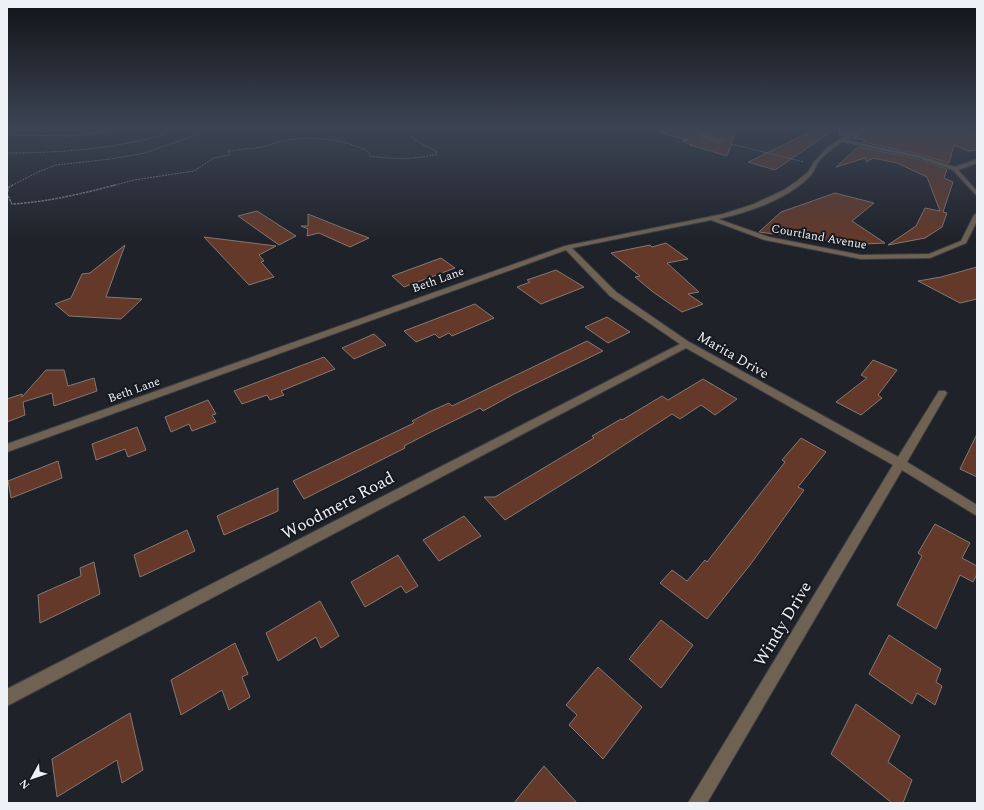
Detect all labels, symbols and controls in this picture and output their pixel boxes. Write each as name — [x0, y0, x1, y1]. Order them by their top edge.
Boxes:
street label: Courtland Avenue — [770, 219, 868, 255]
street label: Beth Lane — [409, 262, 467, 298]
street label: Marita Drive — [693, 326, 773, 384]
street label: Beth Lane — [105, 372, 163, 408]
street label: Woodmere Road — [277, 465, 399, 547]
street label: Windy Drive — [747, 576, 819, 672]
north arrow — [12, 758, 52, 798]
text: N — [15, 775, 34, 793]

